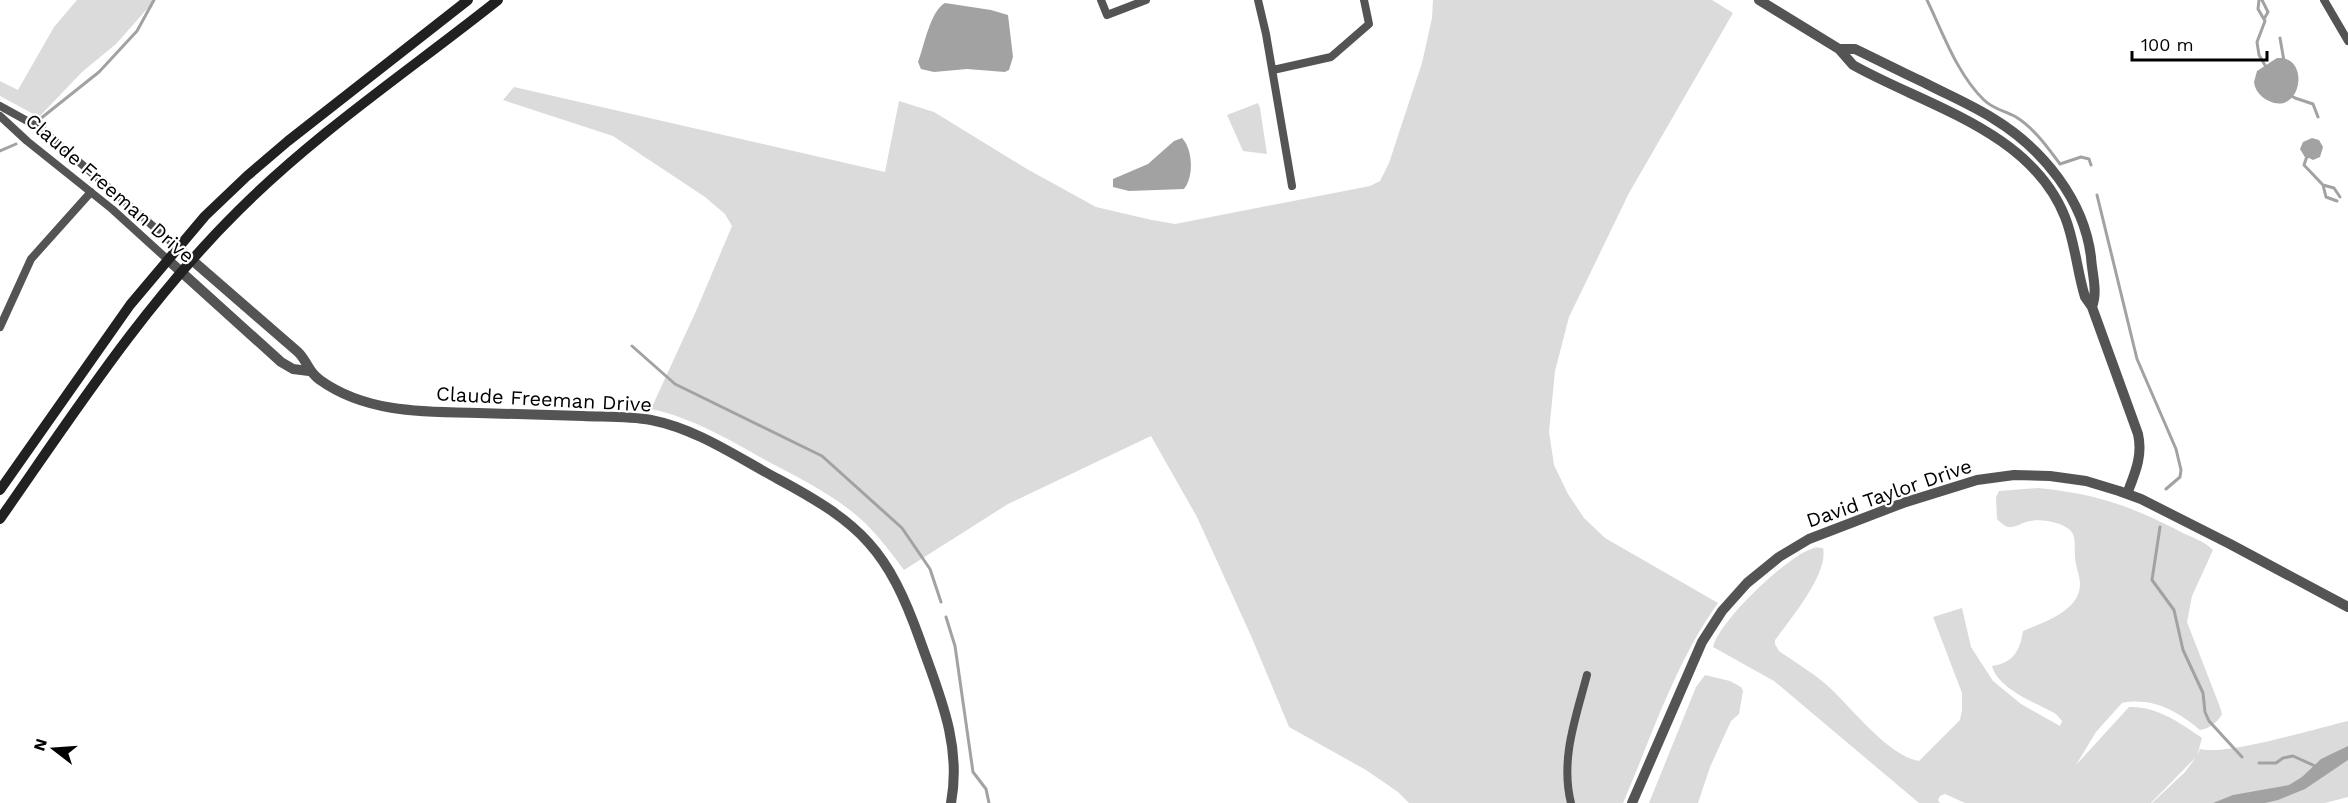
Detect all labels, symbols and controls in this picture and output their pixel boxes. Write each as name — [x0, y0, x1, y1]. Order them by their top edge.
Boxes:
scale bar — [2132, 24, 2267, 62]
text: 100 m — [2141, 34, 2194, 55]
street label: Claude Freeman Drive — [21, 108, 199, 268]
street label: Claude Freeman Drive — [436, 381, 652, 417]
street label: David Taylor Drive — [1803, 453, 1975, 533]
north arrow — [24, 719, 84, 779]
text: N — [29, 736, 51, 753]

